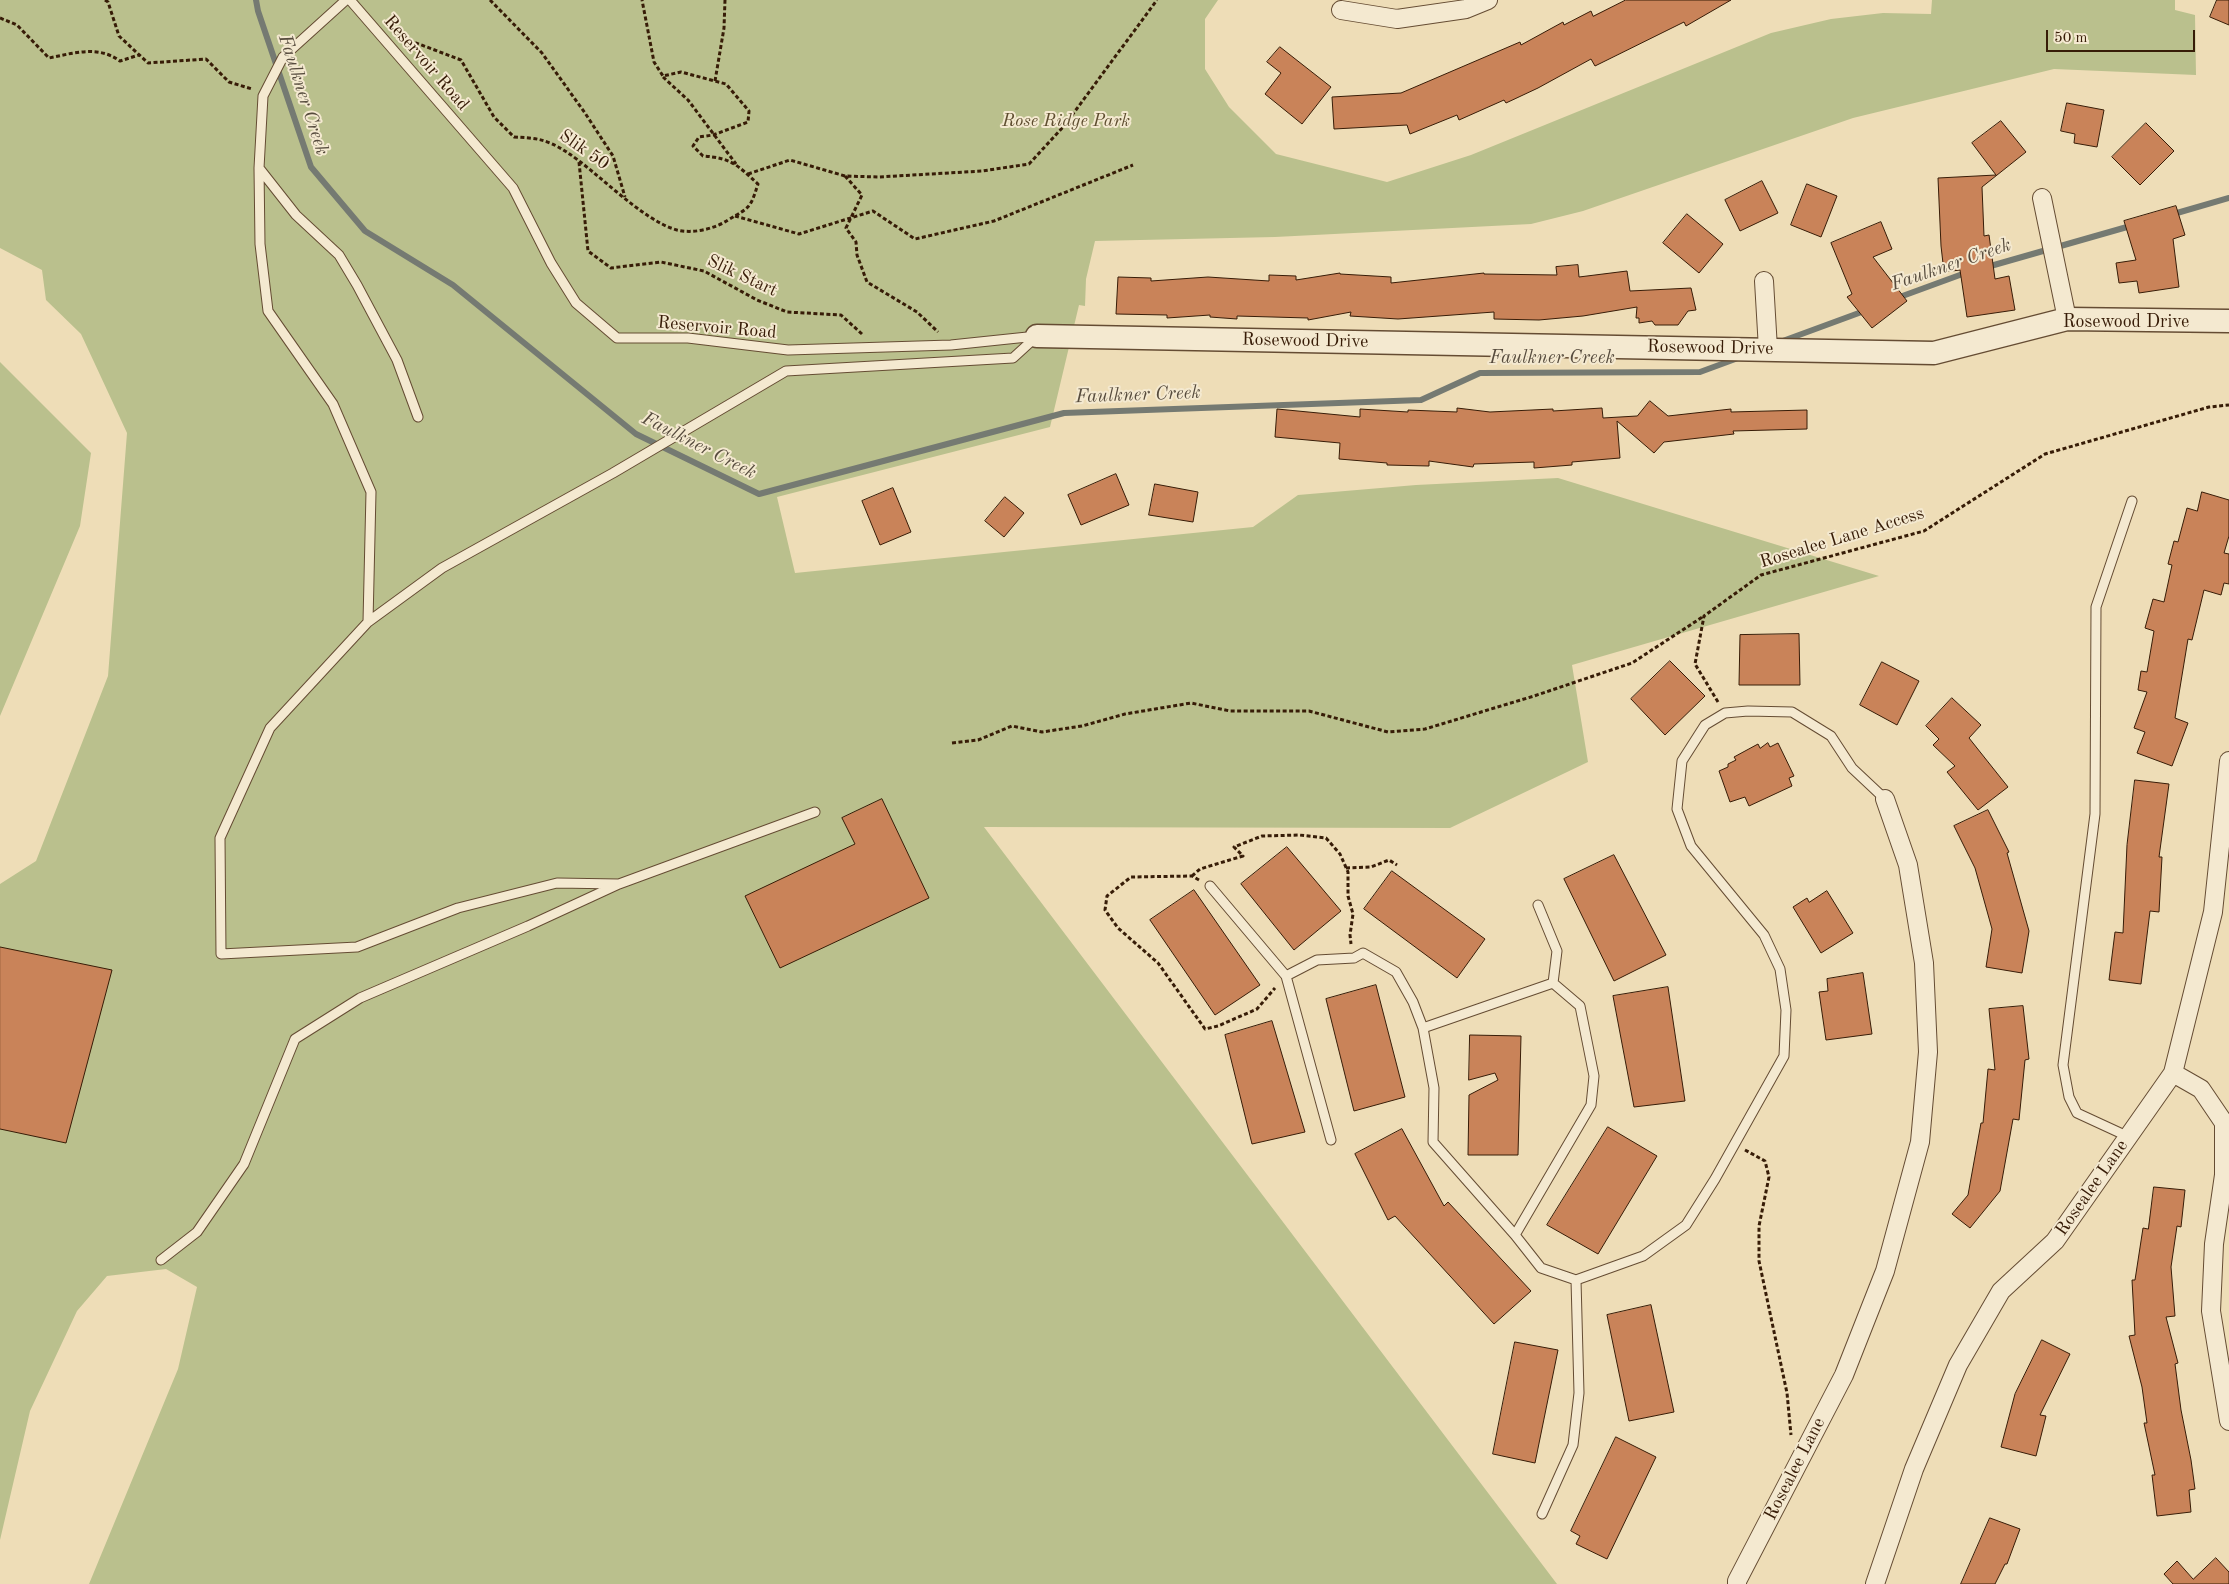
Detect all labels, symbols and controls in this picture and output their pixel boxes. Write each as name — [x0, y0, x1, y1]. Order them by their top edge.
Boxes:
street label: Reservoir Road — [379, 11, 473, 115]
scale bar — [2049, 20, 2198, 52]
text: 50 m — [2054, 31, 2088, 46]
water label: Faulkner Creek — [273, 32, 333, 158]
park label: Rose Ridge Park — [1002, 110, 1130, 132]
street label: Slik 50 — [555, 125, 613, 175]
water label: Faulkner Creek — [1888, 234, 2014, 296]
street label: Slik Start — [703, 250, 781, 302]
street label: Rosewood Drive — [2063, 311, 2189, 333]
street label: Reservoir Road — [656, 312, 778, 344]
street label: Rosewood Drive — [1242, 329, 1368, 353]
street label: Rosewood Drive — [1647, 336, 1773, 360]
water label: Faulkner Creek — [1489, 347, 1615, 369]
water label: Faulkner Creek — [1075, 381, 1201, 409]
water label: Faulkner Creek — [638, 407, 760, 485]
street label: Rosealee Lane Access — [1757, 503, 1927, 573]
street label: Rosealee Lane — [2051, 1136, 2133, 1240]
street label: Rosealee Lane — [1760, 1414, 1830, 1524]

